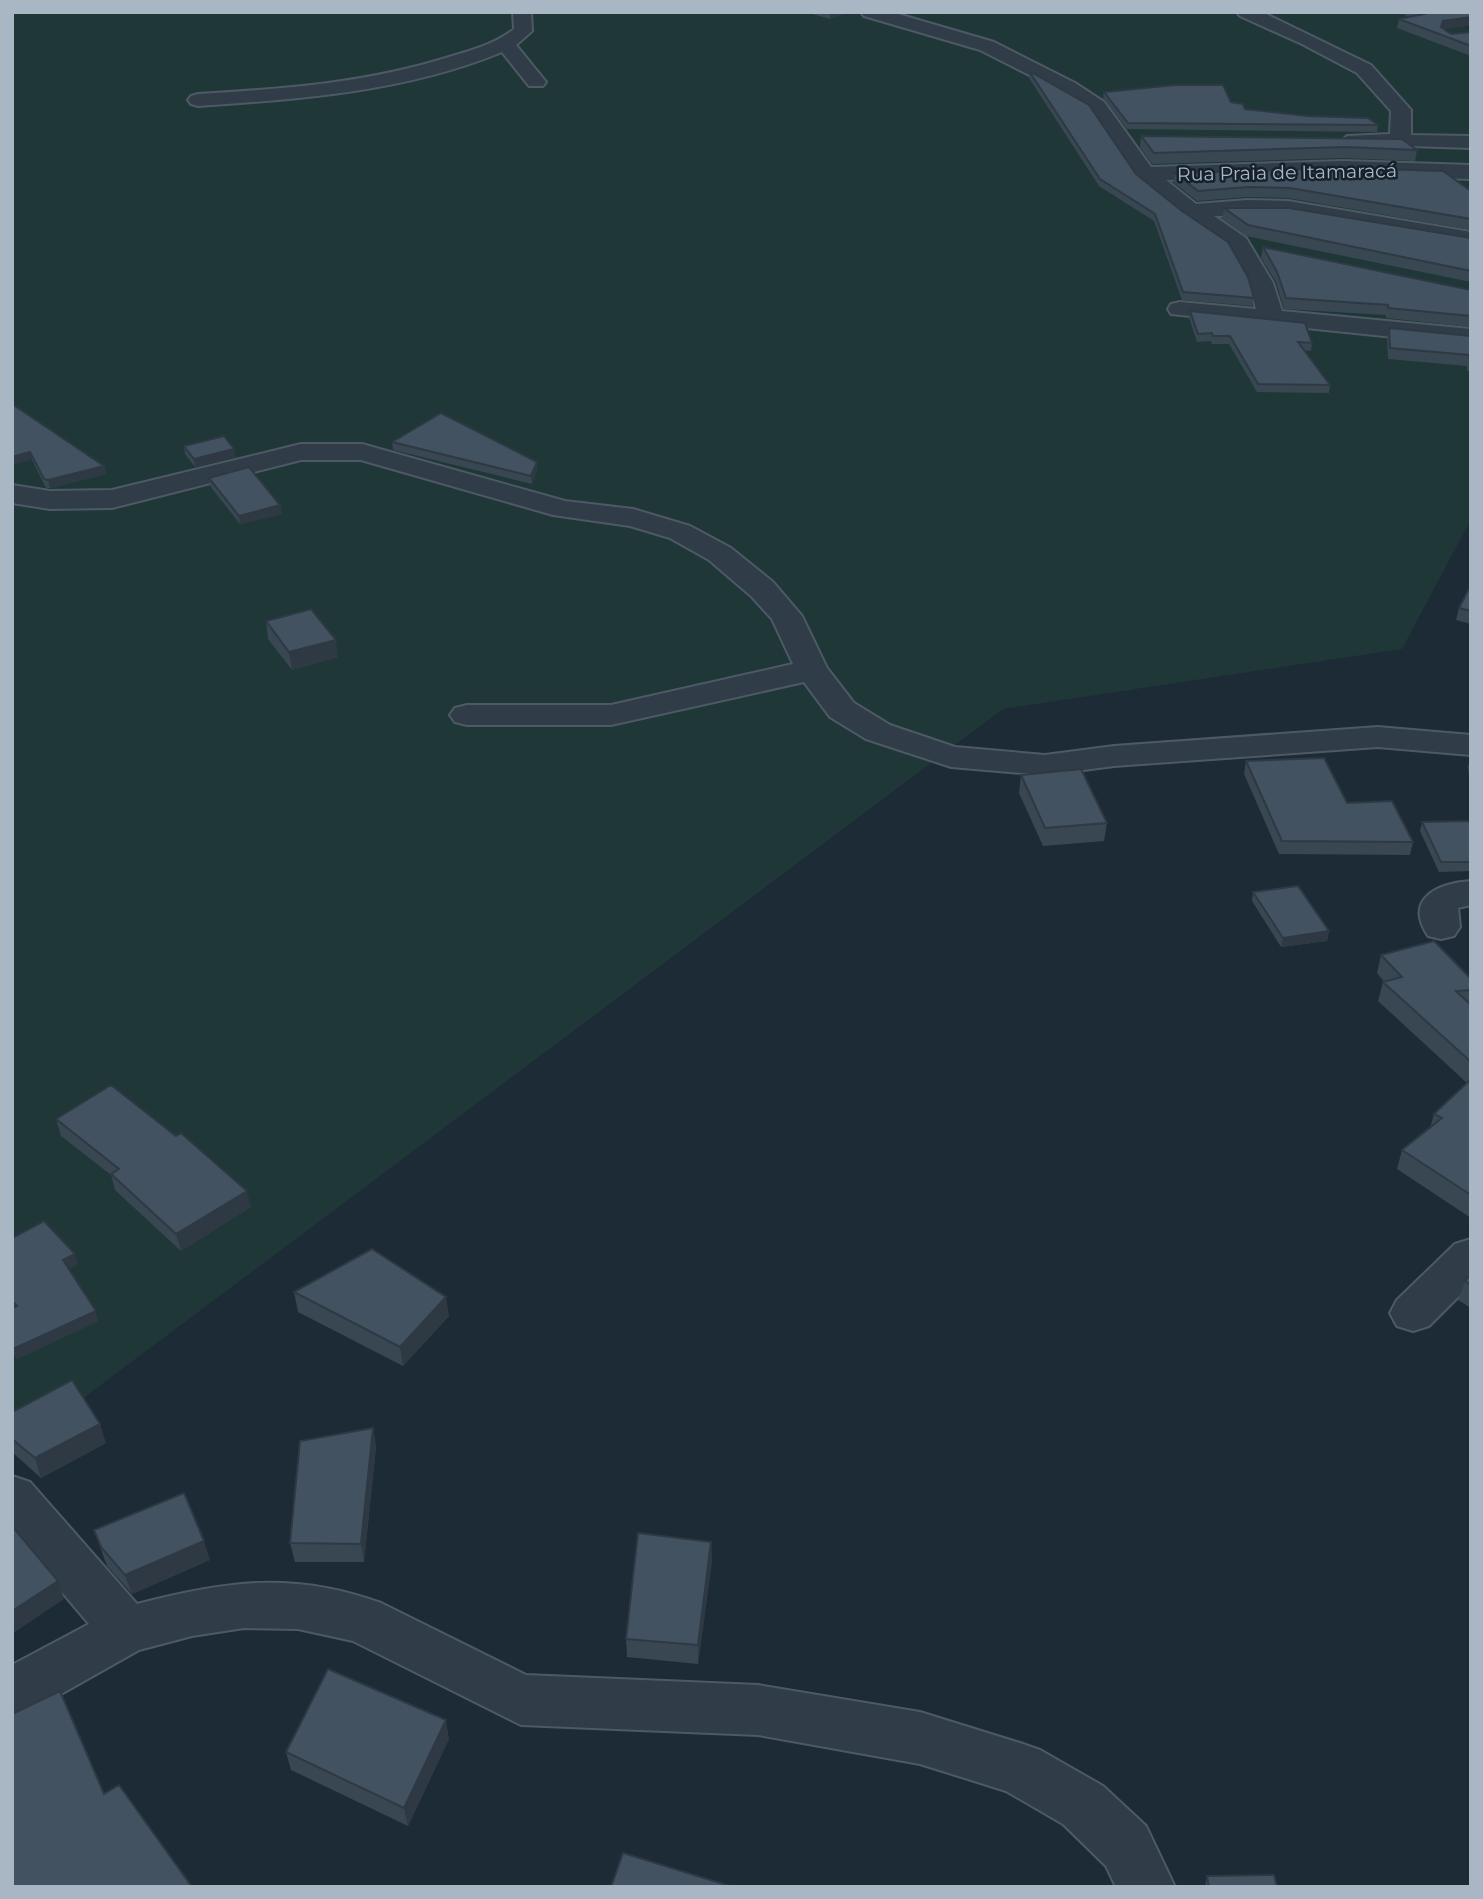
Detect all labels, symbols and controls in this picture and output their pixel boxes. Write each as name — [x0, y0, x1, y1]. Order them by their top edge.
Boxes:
street label: Rua Praia de Itamaracá — [1177, 159, 1397, 186]

